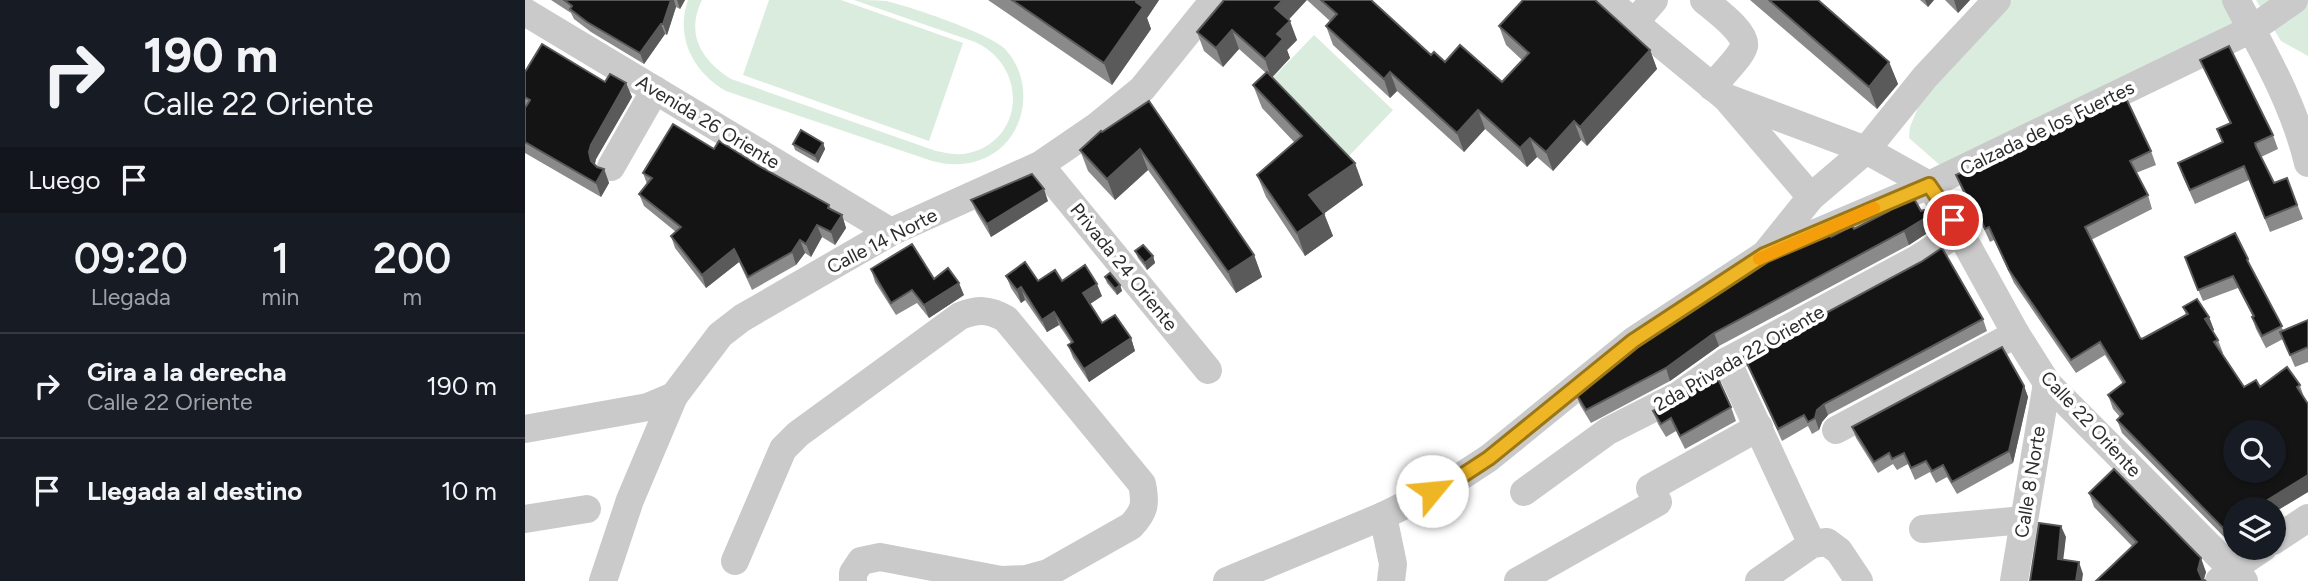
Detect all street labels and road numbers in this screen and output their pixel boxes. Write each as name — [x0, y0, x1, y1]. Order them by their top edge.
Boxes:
street label: Avenida 26 Oriente — [632, 70, 784, 174]
street label: Calzada de los Fuertes — [1956, 76, 2138, 180]
street label: Privada 24 Oriente — [1065, 198, 1183, 336]
street label: Calle 14 Norte — [823, 203, 941, 279]
street label: 2da Privada 22 Oriente — [1650, 300, 1828, 416]
street label: Calle 22 Oriente — [2036, 366, 2146, 482]
street label: Calle 8 Norte — [2010, 424, 2050, 540]

